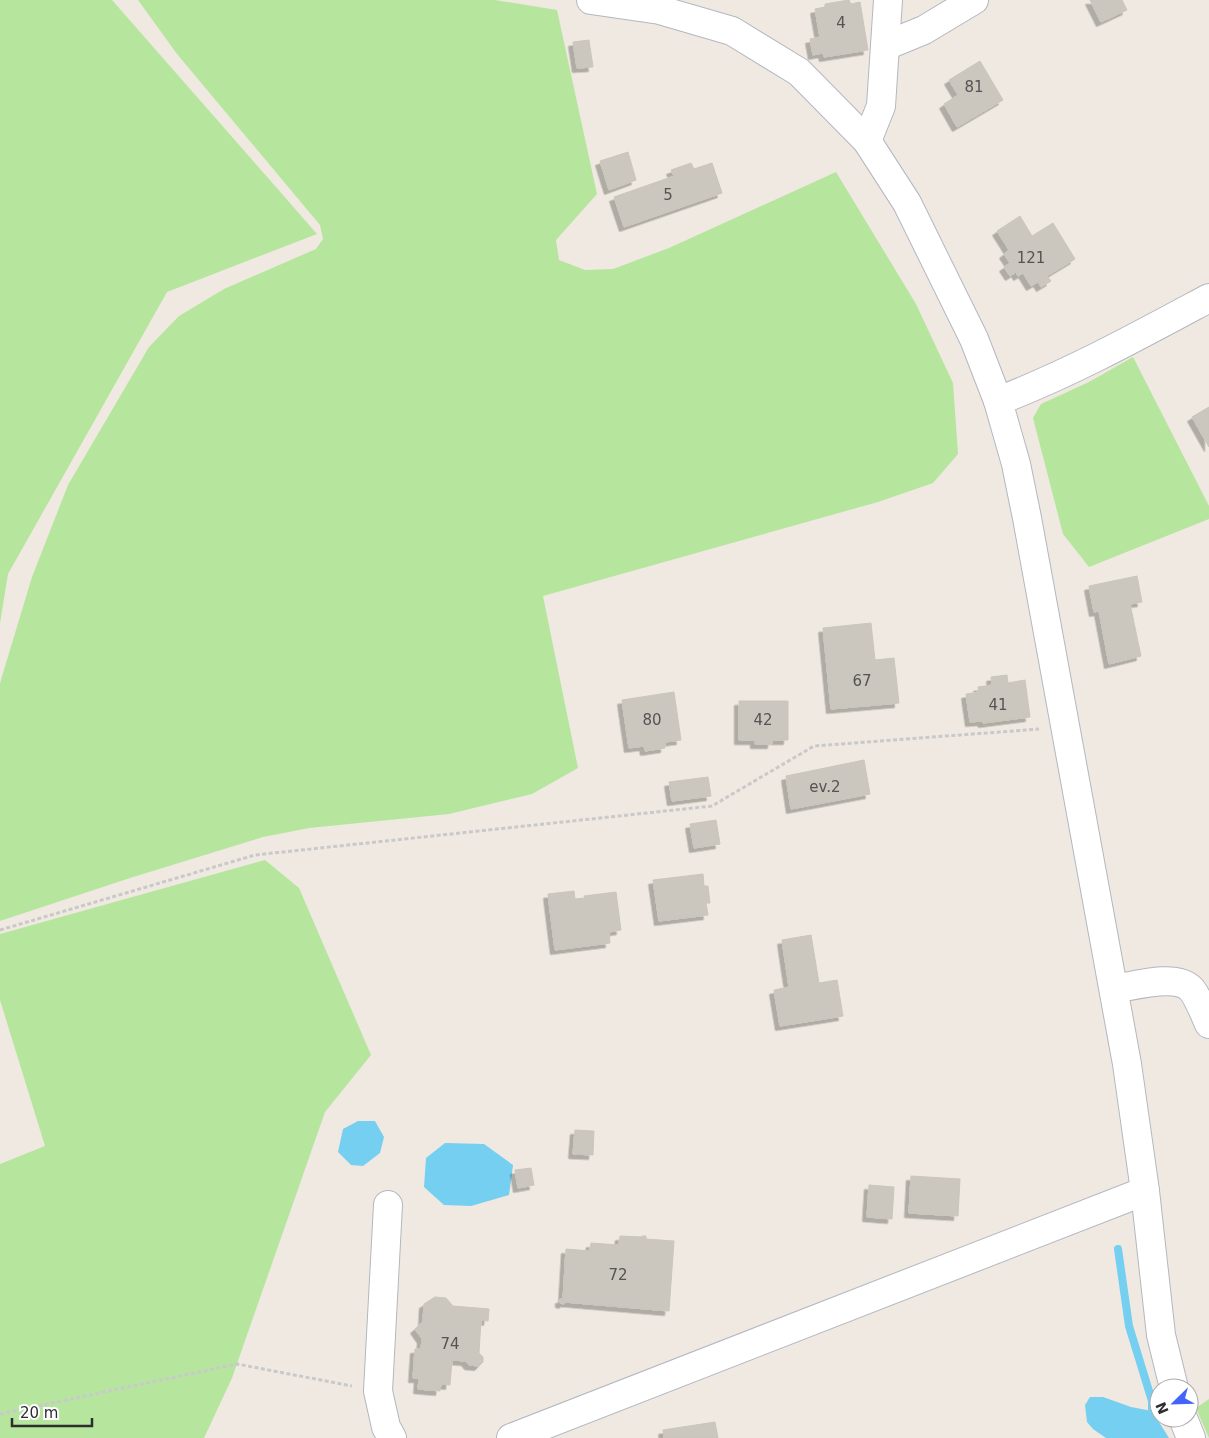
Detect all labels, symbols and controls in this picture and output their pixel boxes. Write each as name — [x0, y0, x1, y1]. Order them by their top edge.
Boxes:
house number: 4 — [836, 14, 846, 32]
house number: 81 — [964, 78, 984, 96]
house number: 5 — [663, 186, 673, 204]
house number: 121 — [1017, 249, 1045, 267]
house number: 67 — [852, 672, 872, 690]
house number: 41 — [988, 696, 1008, 714]
house number: 80 — [642, 711, 662, 729]
house number: 42 — [753, 711, 773, 729]
house number: ev.2 — [809, 778, 841, 796]
house number: 72 — [608, 1266, 628, 1284]
house number: 74 — [440, 1335, 460, 1353]
north arrow — [1149, 1378, 1199, 1428]
scale bar — [12, 1396, 92, 1428]
text: N — [1152, 1400, 1172, 1417]
text: 20 m — [20, 1404, 58, 1422]

